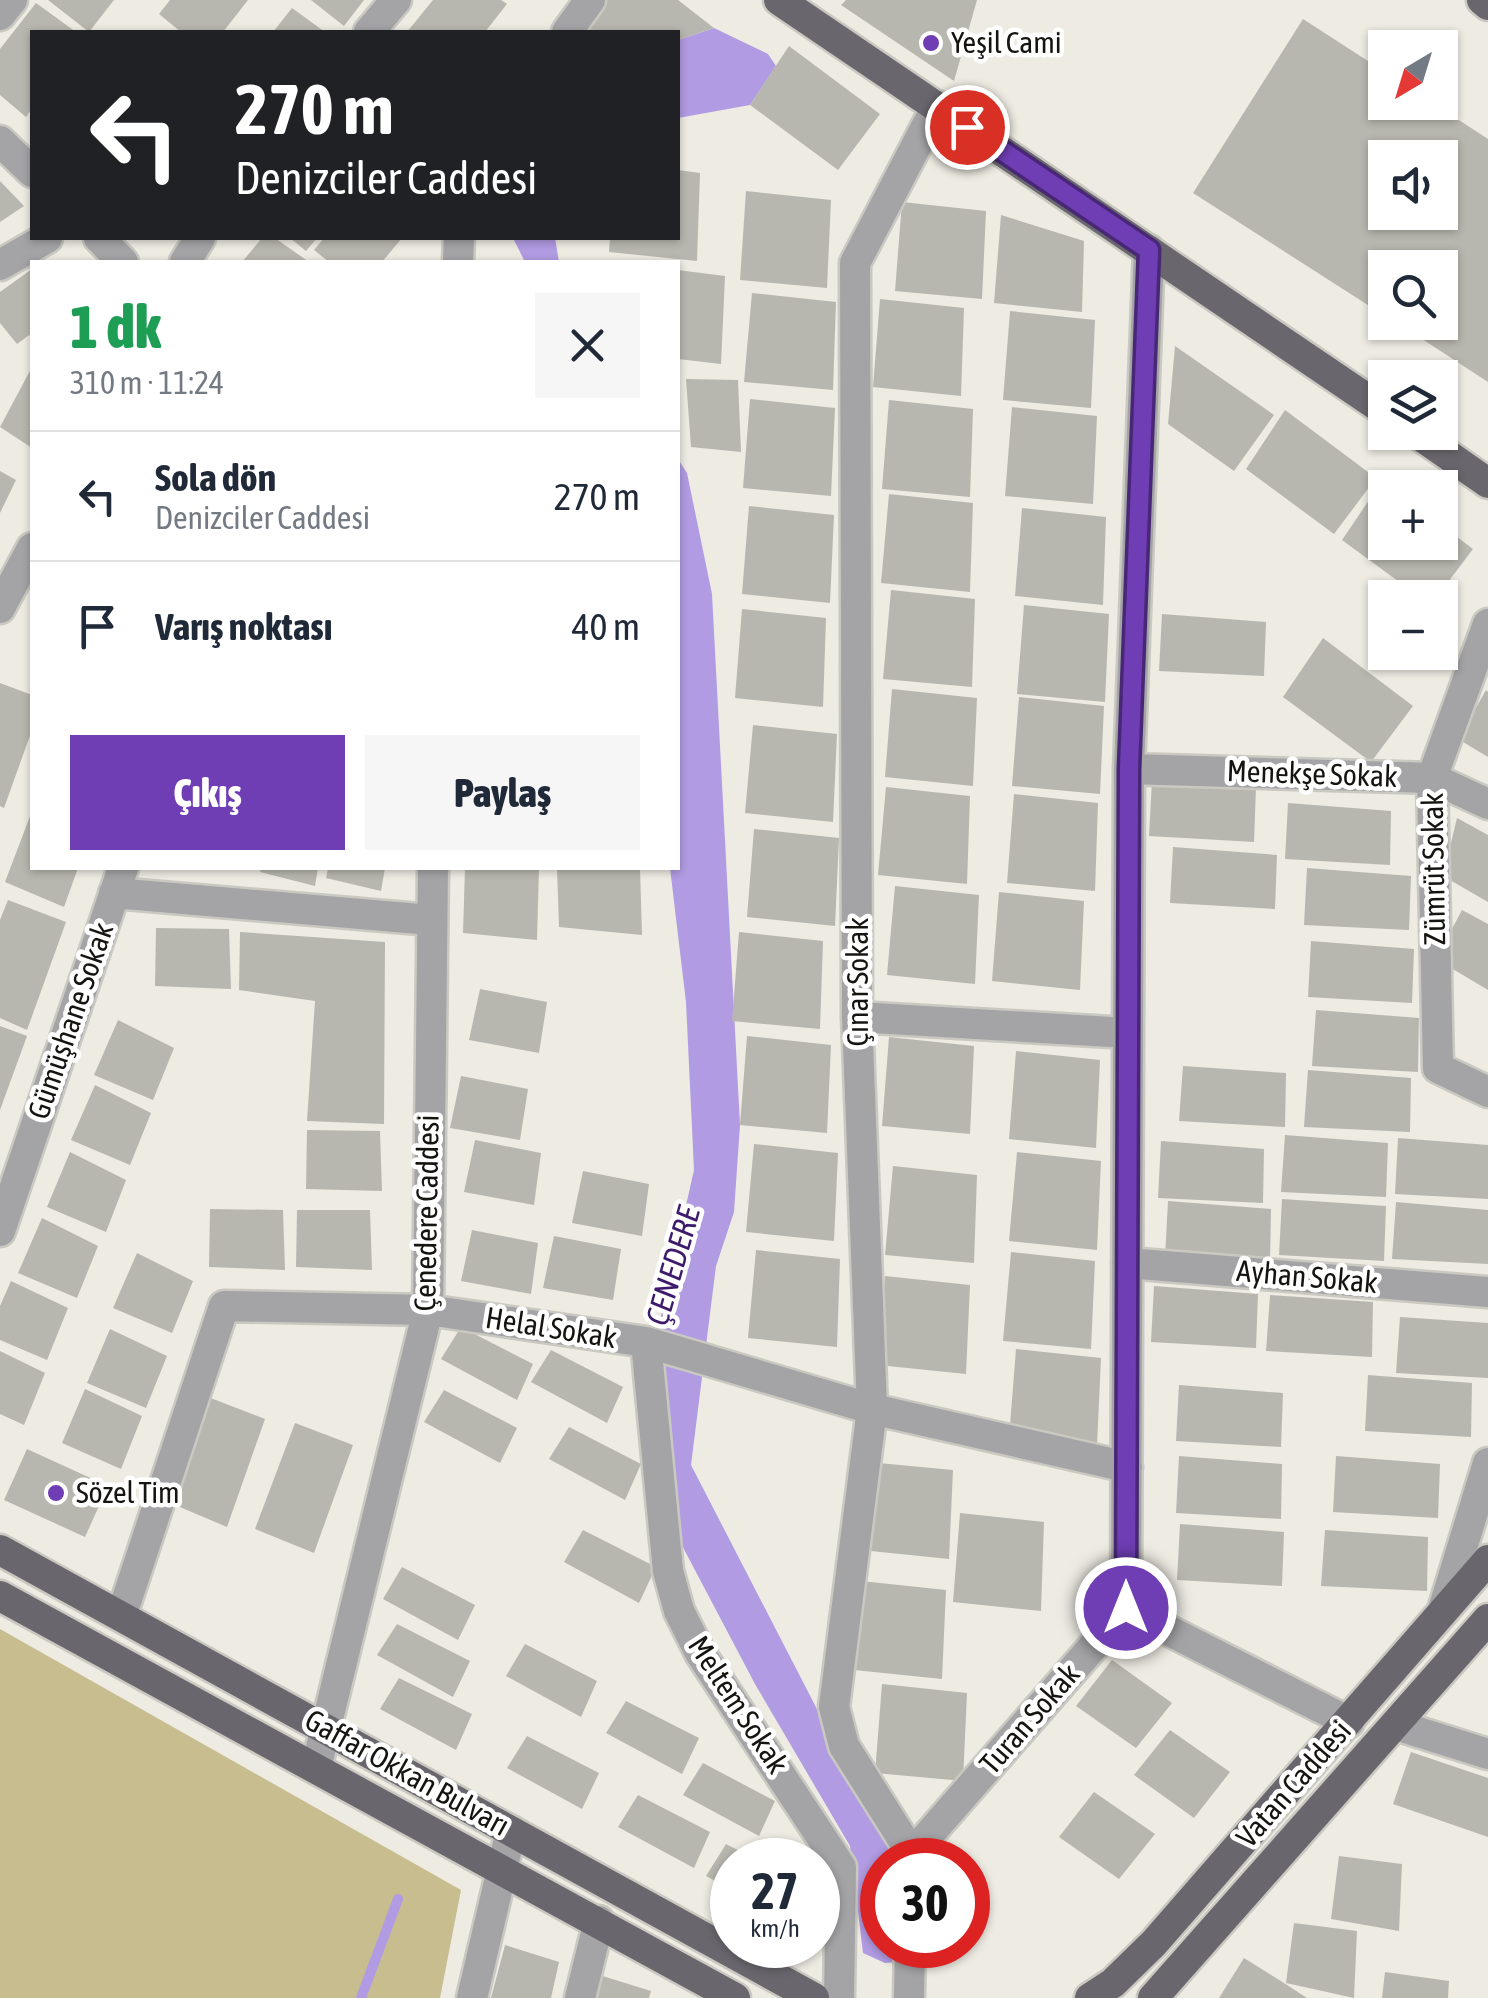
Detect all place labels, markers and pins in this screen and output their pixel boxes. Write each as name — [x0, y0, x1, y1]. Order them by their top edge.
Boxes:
place label: Yeşil Cami — [951, 25, 1062, 59]
marker: Yeşil Cami — [920, 32, 942, 54]
pin — [925, 85, 1010, 170]
place label: Sözel Tim — [76, 1475, 180, 1509]
marker: Sözel Tim — [45, 1482, 67, 1504]

